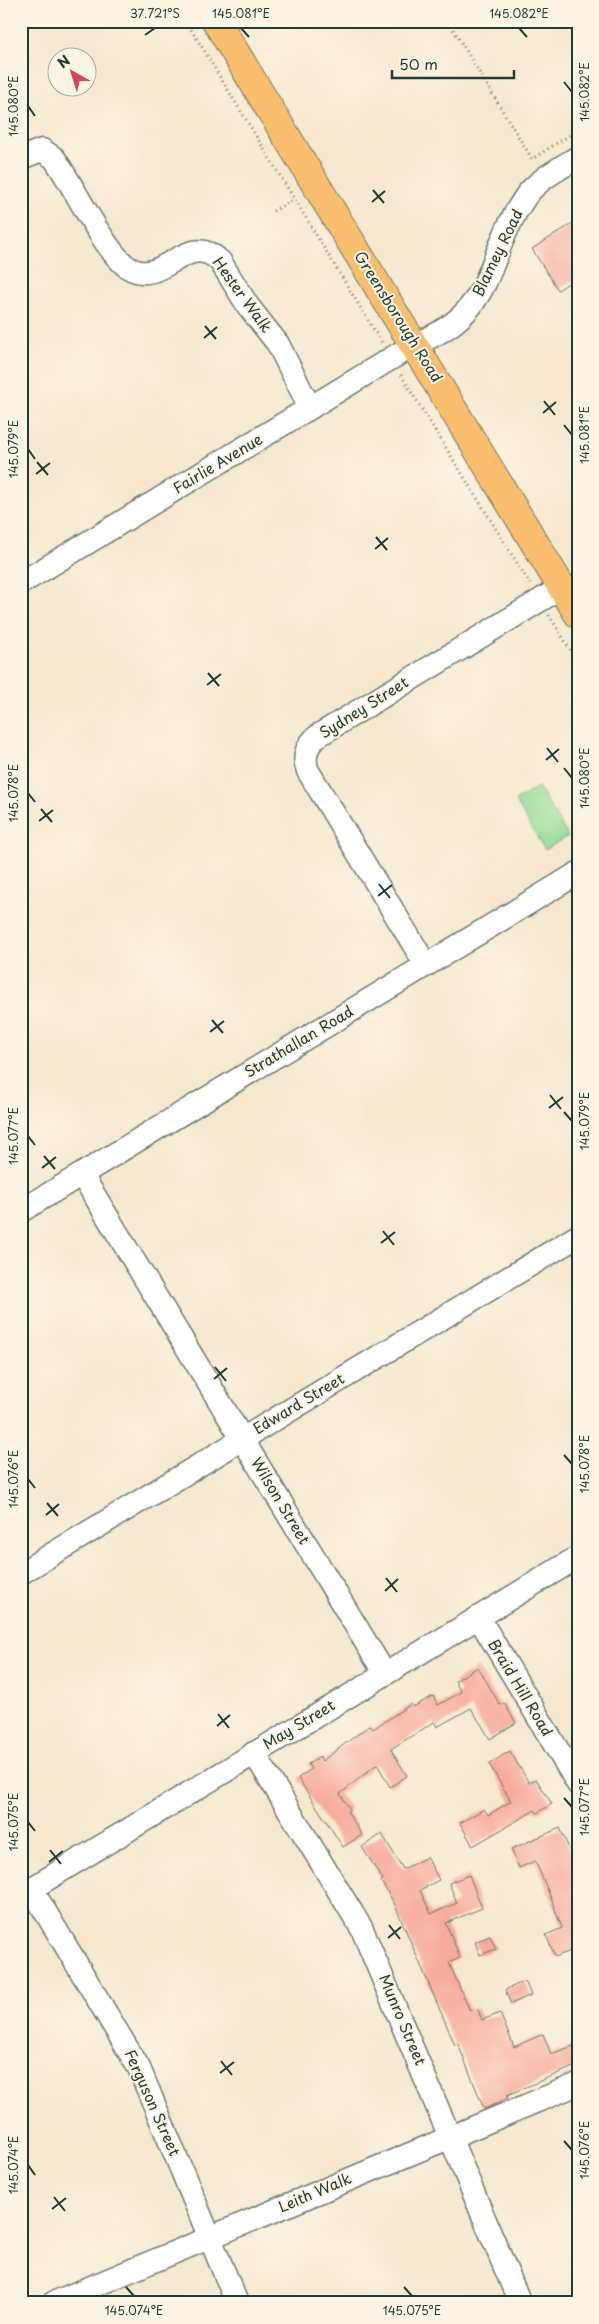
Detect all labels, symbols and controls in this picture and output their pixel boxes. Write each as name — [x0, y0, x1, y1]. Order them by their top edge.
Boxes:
text: 37.721°S — [130, 4, 180, 22]
text: 145.081°E — [212, 4, 270, 22]
text: 145.082°E — [489, 4, 549, 22]
north arrow — [48, 48, 98, 98]
scale bar — [392, 48, 514, 80]
text: N — [53, 50, 74, 73]
text: 50 m — [399, 52, 438, 75]
text: 145.082°E — [575, 62, 593, 122]
text: 145.080°E — [4, 75, 22, 137]
street label: Blamey Road — [466, 205, 528, 300]
street label: Greensborough Road — [349, 246, 449, 386]
street label: Hester Walk — [208, 251, 279, 337]
text: 145.081°E — [575, 406, 593, 464]
text: 145.079°E — [4, 420, 22, 478]
street label: Fairlie Avenue — [168, 427, 266, 499]
street label: Sydney Street — [314, 670, 412, 743]
text: 145.080°E — [575, 747, 593, 809]
text: 145.078°E — [4, 764, 22, 822]
street label: Strathallan Road — [239, 999, 357, 1082]
text: 145.079°E — [575, 1092, 593, 1150]
text: 145.077°E — [4, 1107, 22, 1165]
street label: Edward Street — [248, 1366, 348, 1439]
text: 145.078°E — [575, 1435, 593, 1493]
text: 145.076°E — [4, 1450, 22, 1508]
street label: Wilson Street — [246, 1452, 316, 1548]
street label: Braid Hill Road — [483, 1634, 559, 1740]
street label: May Street — [258, 1693, 339, 1754]
text: 145.077°E — [575, 1778, 593, 1836]
text: 145.075°E — [4, 1793, 22, 1851]
street label: Munro Street — [374, 1970, 433, 2069]
street label: Ferguson Street — [120, 2045, 187, 2159]
text: 145.076°E — [575, 2121, 593, 2179]
text: 145.074°E — [4, 2136, 22, 2194]
street label: Leith Walk — [274, 2166, 355, 2217]
text: 145.074°E — [105, 2301, 163, 2319]
text: 145.075°E — [383, 2301, 441, 2319]

